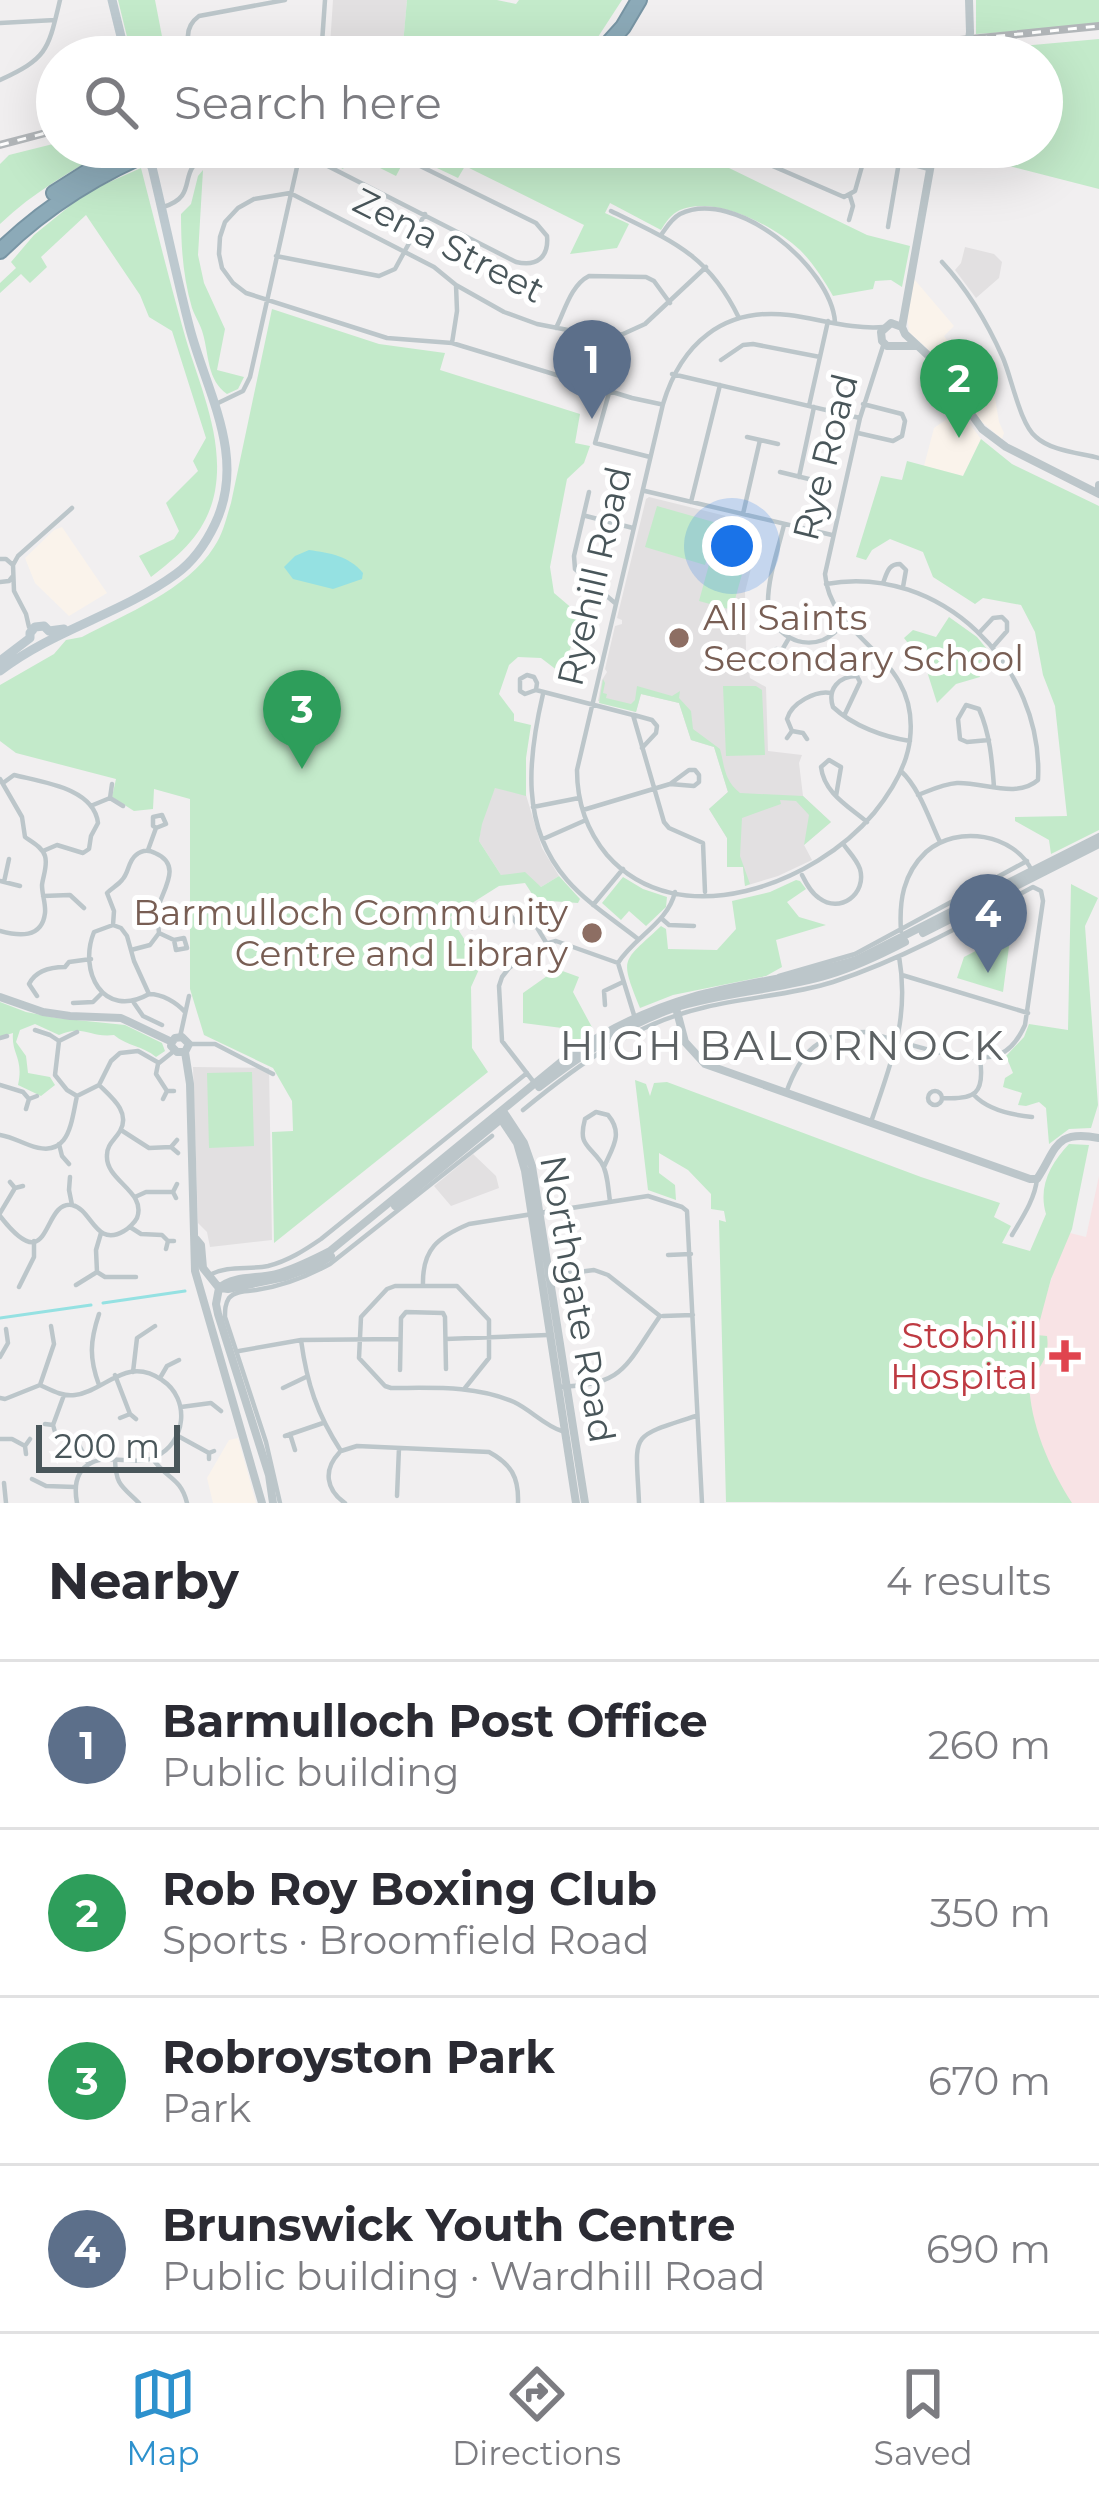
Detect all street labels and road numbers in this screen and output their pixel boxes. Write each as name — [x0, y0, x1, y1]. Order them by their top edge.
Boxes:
street label: Zena Street — [346, 178, 552, 312]
street label: Rye Road — [783, 369, 867, 545]
street label: Ryehill Road — [547, 462, 641, 690]
street label: Northgate Road — [531, 1152, 625, 1446]

